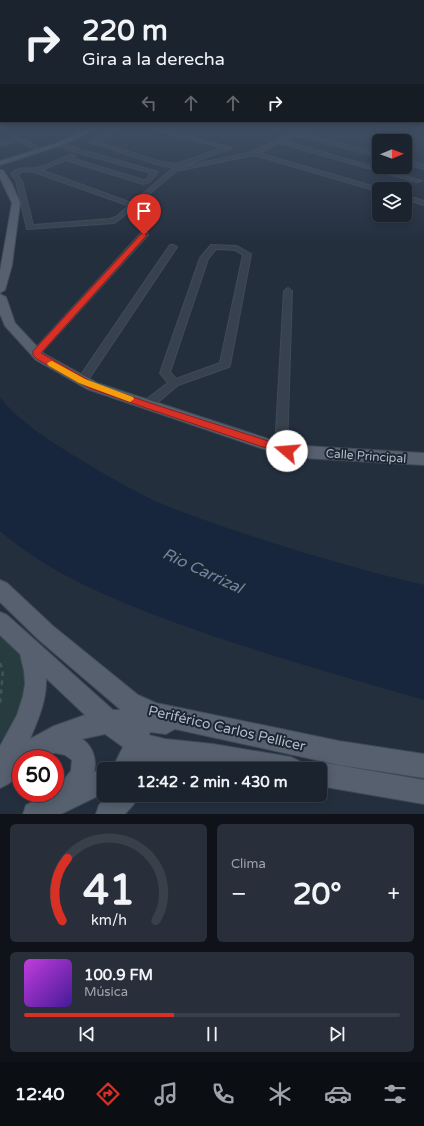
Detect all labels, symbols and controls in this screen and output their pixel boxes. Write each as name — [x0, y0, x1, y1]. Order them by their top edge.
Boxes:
text: 220 m — [82, 14, 168, 48]
icon: right — [16, 16, 68, 68]
text: Gira a la derecha — [82, 48, 225, 70]
icon: left — [138, 92, 160, 114]
icon: ahead — [180, 92, 202, 114]
icon: ahead — [222, 92, 244, 114]
icon: right — [264, 92, 286, 114]
north arrow — [372, 134, 412, 174]
map controls — [372, 134, 412, 222]
button: layers — [372, 182, 412, 222]
pin — [127, 194, 161, 235]
icon: arrive — [133, 200, 155, 222]
position arrow — [266, 430, 308, 472]
street label: Calle Principal — [325, 446, 407, 466]
water label: Rio Carrizal — [159, 544, 248, 599]
street label: Periférico Carlos Pellicer — [147, 702, 308, 755]
speed limit sign: 50 — [12, 750, 64, 802]
text: 12:42 · 2 min · 430 m — [137, 773, 287, 791]
text: Clima — [231, 856, 266, 872]
text: 41 — [82, 866, 135, 916]
text: 20° — [293, 876, 342, 913]
text: − — [231, 881, 247, 907]
text: + — [388, 881, 400, 907]
text: km/h — [91, 912, 126, 929]
text: 100.9 FM — [84, 966, 153, 984]
text: Música — [84, 984, 128, 1000]
icon: previous — [76, 1023, 98, 1045]
icon: pause — [201, 1023, 223, 1045]
icon: next — [326, 1023, 348, 1045]
icon: directions — [94, 1080, 122, 1108]
icon: music — [152, 1080, 180, 1108]
icon: phone — [209, 1080, 237, 1108]
icon: climate — [266, 1080, 294, 1108]
icon: car — [324, 1080, 352, 1108]
icon: filters — [381, 1080, 409, 1108]
text: 12:40 — [15, 1083, 65, 1105]

